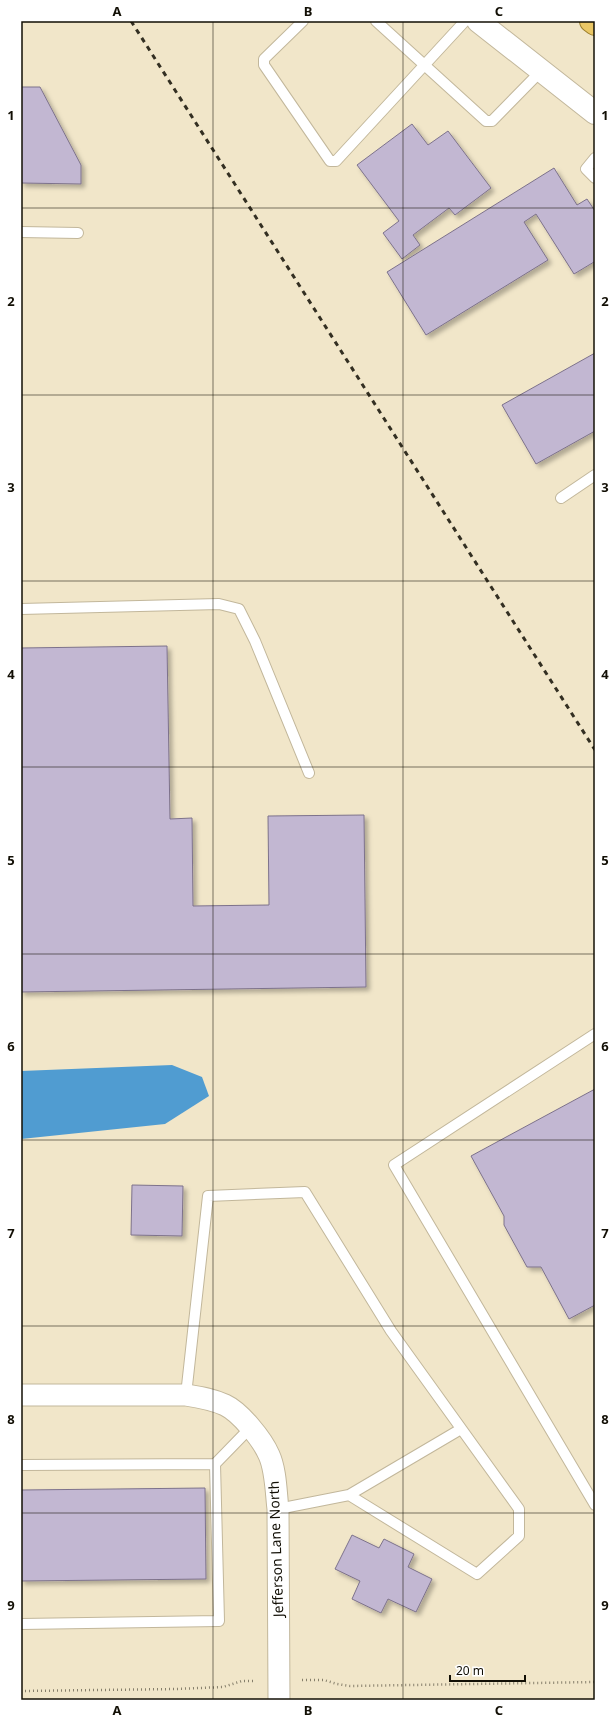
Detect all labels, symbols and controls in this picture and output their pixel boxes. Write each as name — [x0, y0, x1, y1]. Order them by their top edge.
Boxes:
text: A — [113, 2, 122, 20]
text: B — [304, 2, 312, 20]
text: C — [495, 2, 503, 20]
text: 1 — [7, 106, 15, 124]
text: 1 — [601, 106, 609, 124]
text: 2 — [7, 292, 15, 310]
text: 2 — [601, 292, 609, 310]
text: 3 — [7, 478, 15, 496]
text: 3 — [601, 478, 609, 496]
text: 4 — [7, 665, 15, 683]
text: 4 — [601, 665, 609, 683]
text: 5 — [7, 851, 15, 869]
text: 5 — [601, 851, 609, 869]
text: 6 — [7, 1037, 15, 1055]
text: 6 — [601, 1037, 609, 1055]
text: 7 — [7, 1224, 15, 1242]
text: 7 — [601, 1224, 609, 1242]
text: 8 — [7, 1410, 15, 1428]
text: 8 — [601, 1410, 609, 1428]
street label: Jefferson Lane North — [264, 1480, 287, 1620]
text: 9 — [7, 1596, 15, 1614]
text: 9 — [601, 1596, 609, 1614]
scale bar — [450, 1657, 525, 1683]
text: 20 m — [456, 1662, 484, 1679]
text: A — [113, 1701, 122, 1719]
text: B — [304, 1701, 312, 1719]
text: C — [495, 1701, 503, 1719]

